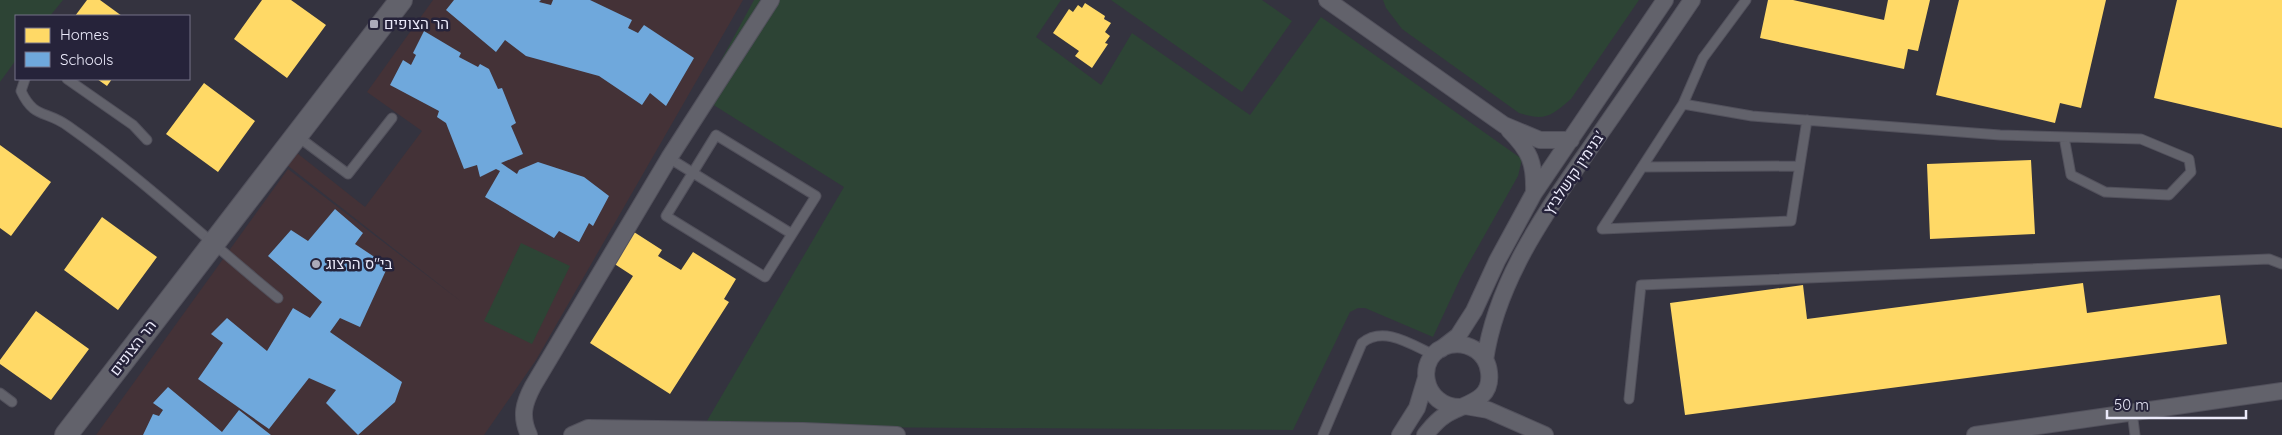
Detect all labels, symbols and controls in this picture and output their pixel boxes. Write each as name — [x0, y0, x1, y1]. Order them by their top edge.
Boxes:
place label: הר הצופים — [384, 14, 449, 33]
legend — [15, 15, 190, 80]
marker: הר הצופים — [368, 18, 380, 30]
text: Homes — [60, 25, 109, 44]
text: Schools — [60, 50, 113, 69]
street label: בנימין קושלביץ' — [1539, 127, 1609, 218]
place label: בי"ס הרצוג — [326, 254, 393, 273]
marker: בי"ס הרצוג — [310, 258, 322, 270]
street label: הר הצופים — [105, 316, 160, 379]
scale bar — [2107, 388, 2246, 420]
text: 50 m — [2114, 395, 2149, 414]

